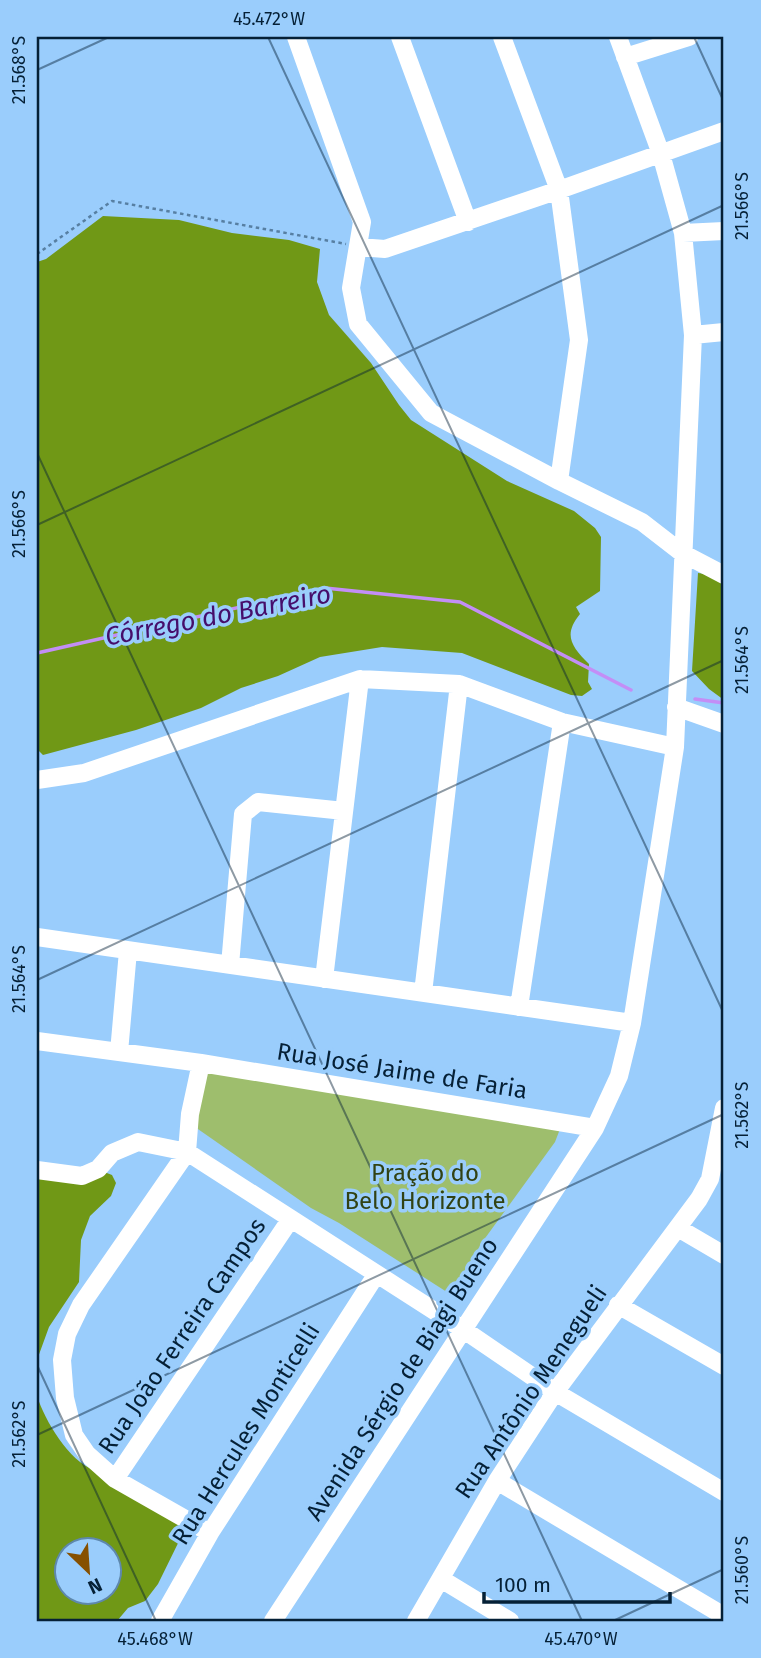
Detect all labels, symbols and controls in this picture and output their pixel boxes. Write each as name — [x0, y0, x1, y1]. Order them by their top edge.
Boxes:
text: 45.472°W — [233, 8, 305, 30]
text: 21.568°S — [8, 36, 30, 104]
text: 21.566°S — [731, 172, 753, 240]
text: 21.566°S — [8, 490, 30, 558]
water label: Córrego do Barreiro — [103, 578, 334, 653]
text: 21.564°S — [731, 626, 753, 694]
text: 21.564°S — [8, 945, 30, 1013]
street label: Rua José Jaime de Faria — [275, 1037, 529, 1105]
text: 21.562°S — [731, 1081, 753, 1149]
park label: Pração do Belo Horizonte — [344, 1159, 506, 1215]
street label: Rua João Ferreira Campos — [93, 1213, 271, 1459]
street label: Avenida Sérgio de Biagi Bueno — [300, 1233, 504, 1525]
street label: Rua Antônio Menegueli — [449, 1280, 613, 1504]
street label: Rua Hercules Monticelli — [166, 1318, 326, 1550]
text: 21.562°S — [8, 1400, 30, 1468]
text: 21.560°S — [731, 1535, 753, 1604]
north arrow — [52, 1536, 122, 1606]
scale bar — [484, 1560, 670, 1604]
text: 100 m — [495, 1572, 551, 1598]
text: N — [84, 1573, 106, 1599]
text: 45.468°W — [117, 1628, 193, 1650]
text: 45.470°W — [544, 1628, 618, 1650]

